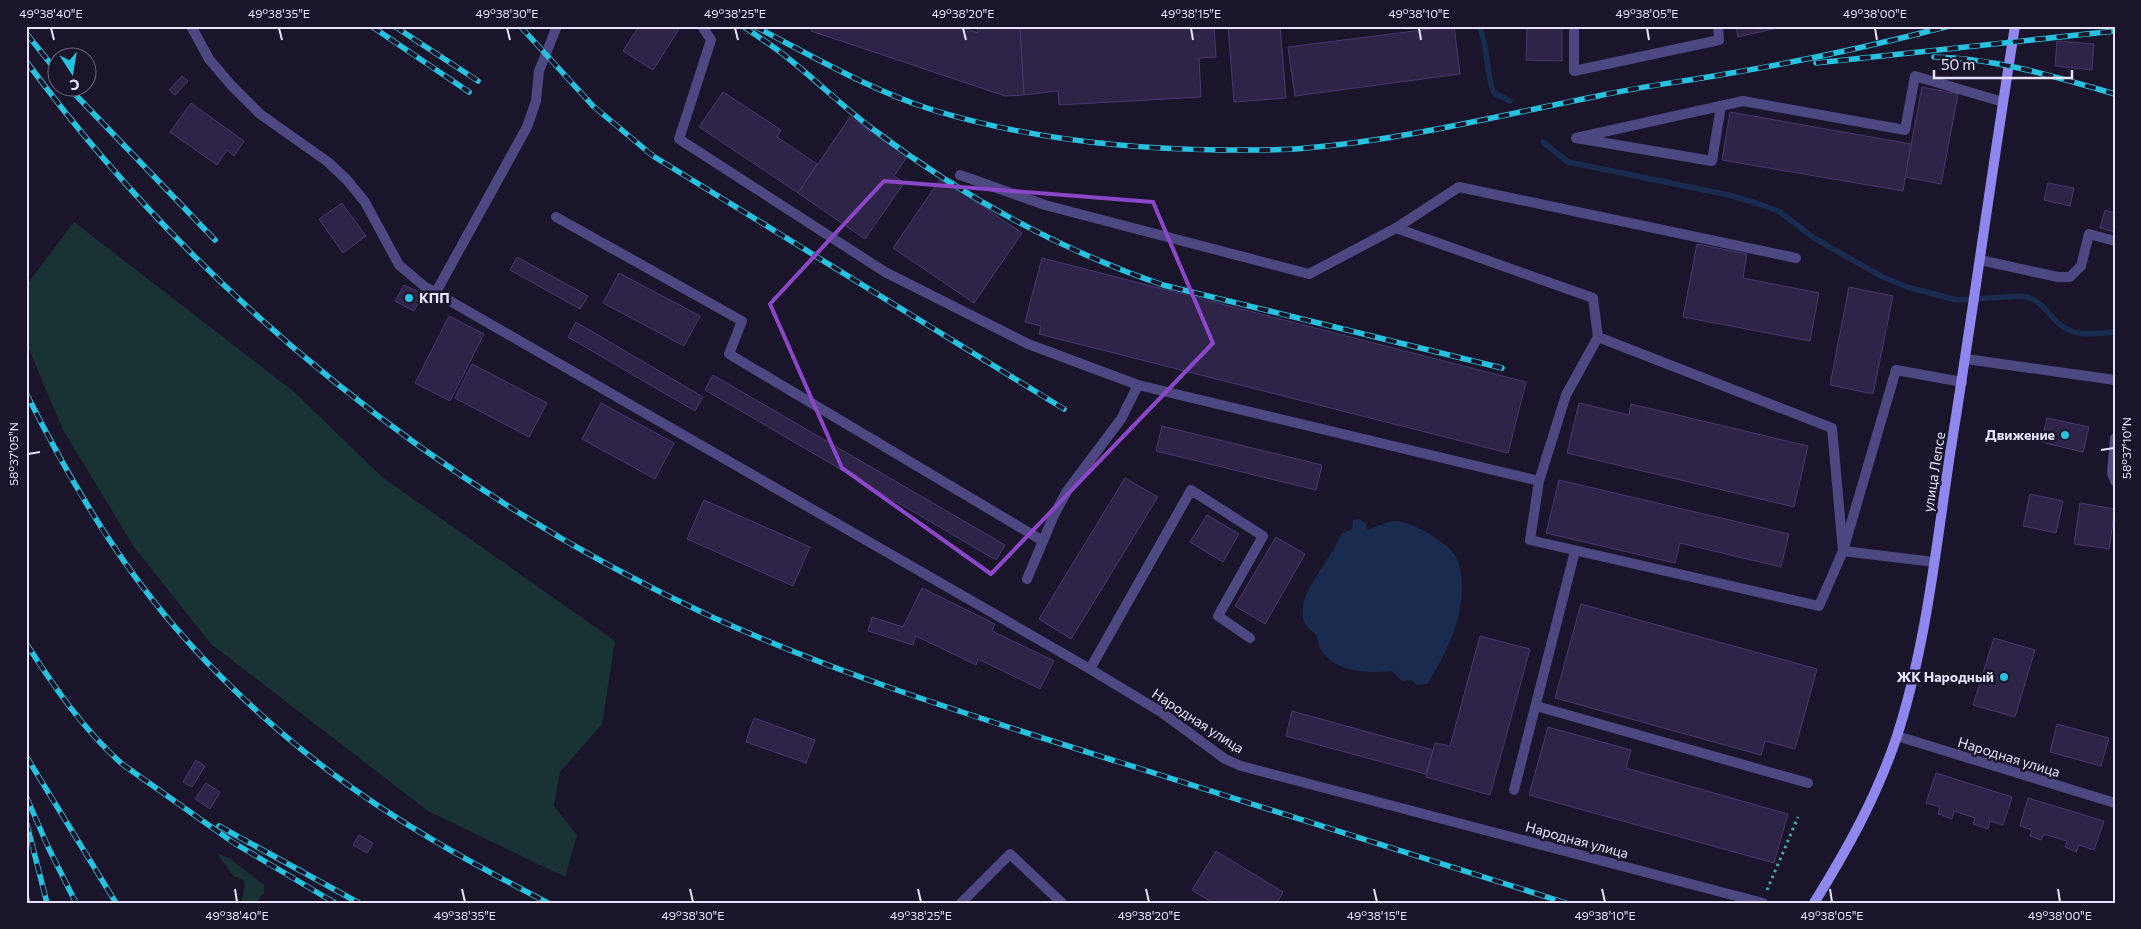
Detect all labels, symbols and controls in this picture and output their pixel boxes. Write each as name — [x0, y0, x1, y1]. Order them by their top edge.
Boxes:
text: 49°38'40"E — [19, 6, 83, 20]
text: 49°38'35"E — [248, 6, 310, 20]
text: 49°38'30"E — [476, 6, 538, 20]
text: 49°38'25"E — [704, 6, 766, 20]
text: 49°38'20"E — [932, 6, 994, 20]
text: 49°38'15"E — [1161, 6, 1221, 20]
text: 49°38'10"E — [1388, 6, 1450, 20]
text: 49°38'05"E — [1616, 6, 1678, 20]
text: 49°38'00"E — [1843, 6, 1907, 20]
north arrow — [48, 48, 98, 98]
scale bar — [1934, 48, 2071, 80]
text: 50 m — [1941, 55, 1975, 73]
text: С — [68, 76, 81, 95]
place label: КПП — [419, 289, 450, 306]
marker: КПП — [403, 292, 415, 304]
text: 58°37'10"N — [2119, 417, 2133, 479]
text: 58°37'05"N — [6, 422, 20, 486]
place label: Движение — [1985, 426, 2055, 443]
marker: Движение — [2059, 429, 2071, 441]
street label: улица Лепсе — [1919, 431, 1948, 513]
place label: ЖК Народный — [1897, 668, 1994, 685]
marker: ЖК Народный — [1998, 671, 2010, 683]
street label: Народная улица — [1149, 685, 1247, 757]
street label: Народная улица — [1956, 733, 2062, 780]
street label: Народная улица — [1524, 818, 1631, 861]
text: 49°38'40"E — [205, 908, 269, 922]
text: 49°38'35"E — [434, 908, 496, 922]
text: 49°38'30"E — [662, 908, 724, 922]
text: 49°38'25"E — [890, 908, 952, 922]
text: 49°38'20"E — [1118, 908, 1180, 922]
text: 49°38'15"E — [1347, 908, 1407, 922]
text: 49°38'10"E — [1574, 908, 1636, 922]
text: 49°38'05"E — [1801, 908, 1863, 922]
text: 49°38'00"E — [2028, 908, 2092, 922]

